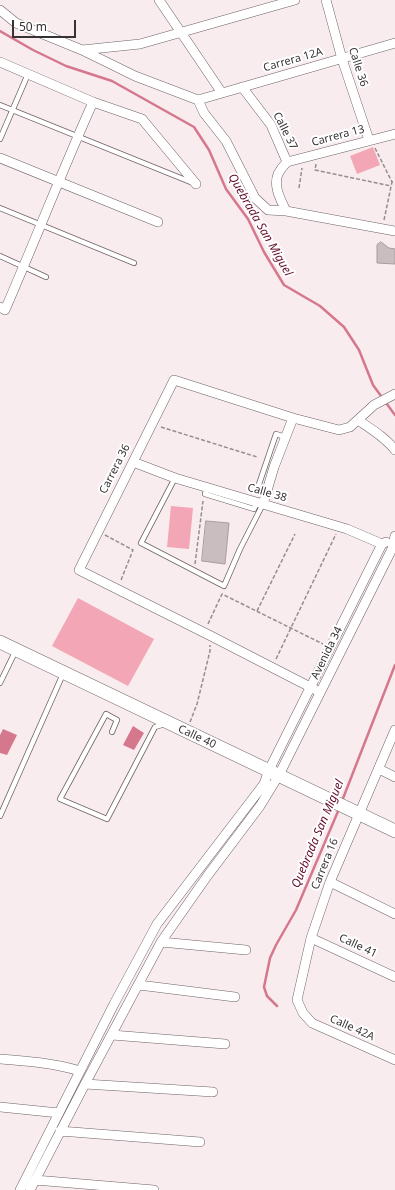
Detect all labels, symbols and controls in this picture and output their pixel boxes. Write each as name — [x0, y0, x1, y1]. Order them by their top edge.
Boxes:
scale bar — [14, 12, 78, 38]
text: 50 m — [19, 18, 47, 35]
street label: Carrera 12A — [262, 45, 324, 75]
street label: Calle 36 — [345, 46, 371, 88]
street label: Calle 37 — [270, 110, 300, 152]
street label: Carrera 13 — [310, 123, 366, 149]
water label: Quebrada San Miguel — [225, 171, 295, 279]
street label: Carrera 36 — [97, 442, 133, 496]
street label: Calle 38 — [246, 481, 288, 505]
street label: Avenida 34 — [309, 625, 345, 681]
street label: Calle 40 — [176, 722, 218, 752]
water label: Quebrada San Miguel — [289, 778, 347, 890]
street label: Carrera 16 — [309, 836, 341, 892]
street label: Calle 41 — [337, 931, 379, 961]
street label: Calle 42A — [328, 1012, 376, 1044]

